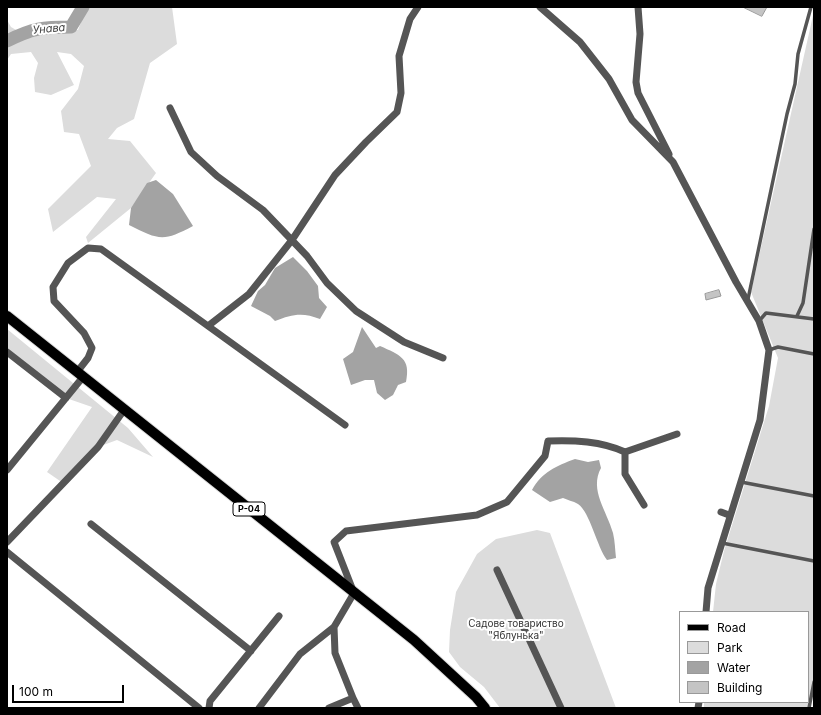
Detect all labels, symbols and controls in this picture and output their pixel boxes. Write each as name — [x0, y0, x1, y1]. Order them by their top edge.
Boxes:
water label: Унава — [32, 21, 66, 37]
road number: Р-04 — [233, 502, 265, 516]
legend — [679, 611, 809, 703]
park label: Садове товариство "Яблунька" — [468, 618, 564, 642]
text: Road — [717, 620, 746, 635]
text: Park — [717, 640, 743, 655]
text: Water — [717, 660, 750, 675]
scale bar — [14, 677, 126, 703]
text: Building — [717, 680, 762, 695]
text: 100 m — [19, 684, 53, 699]

